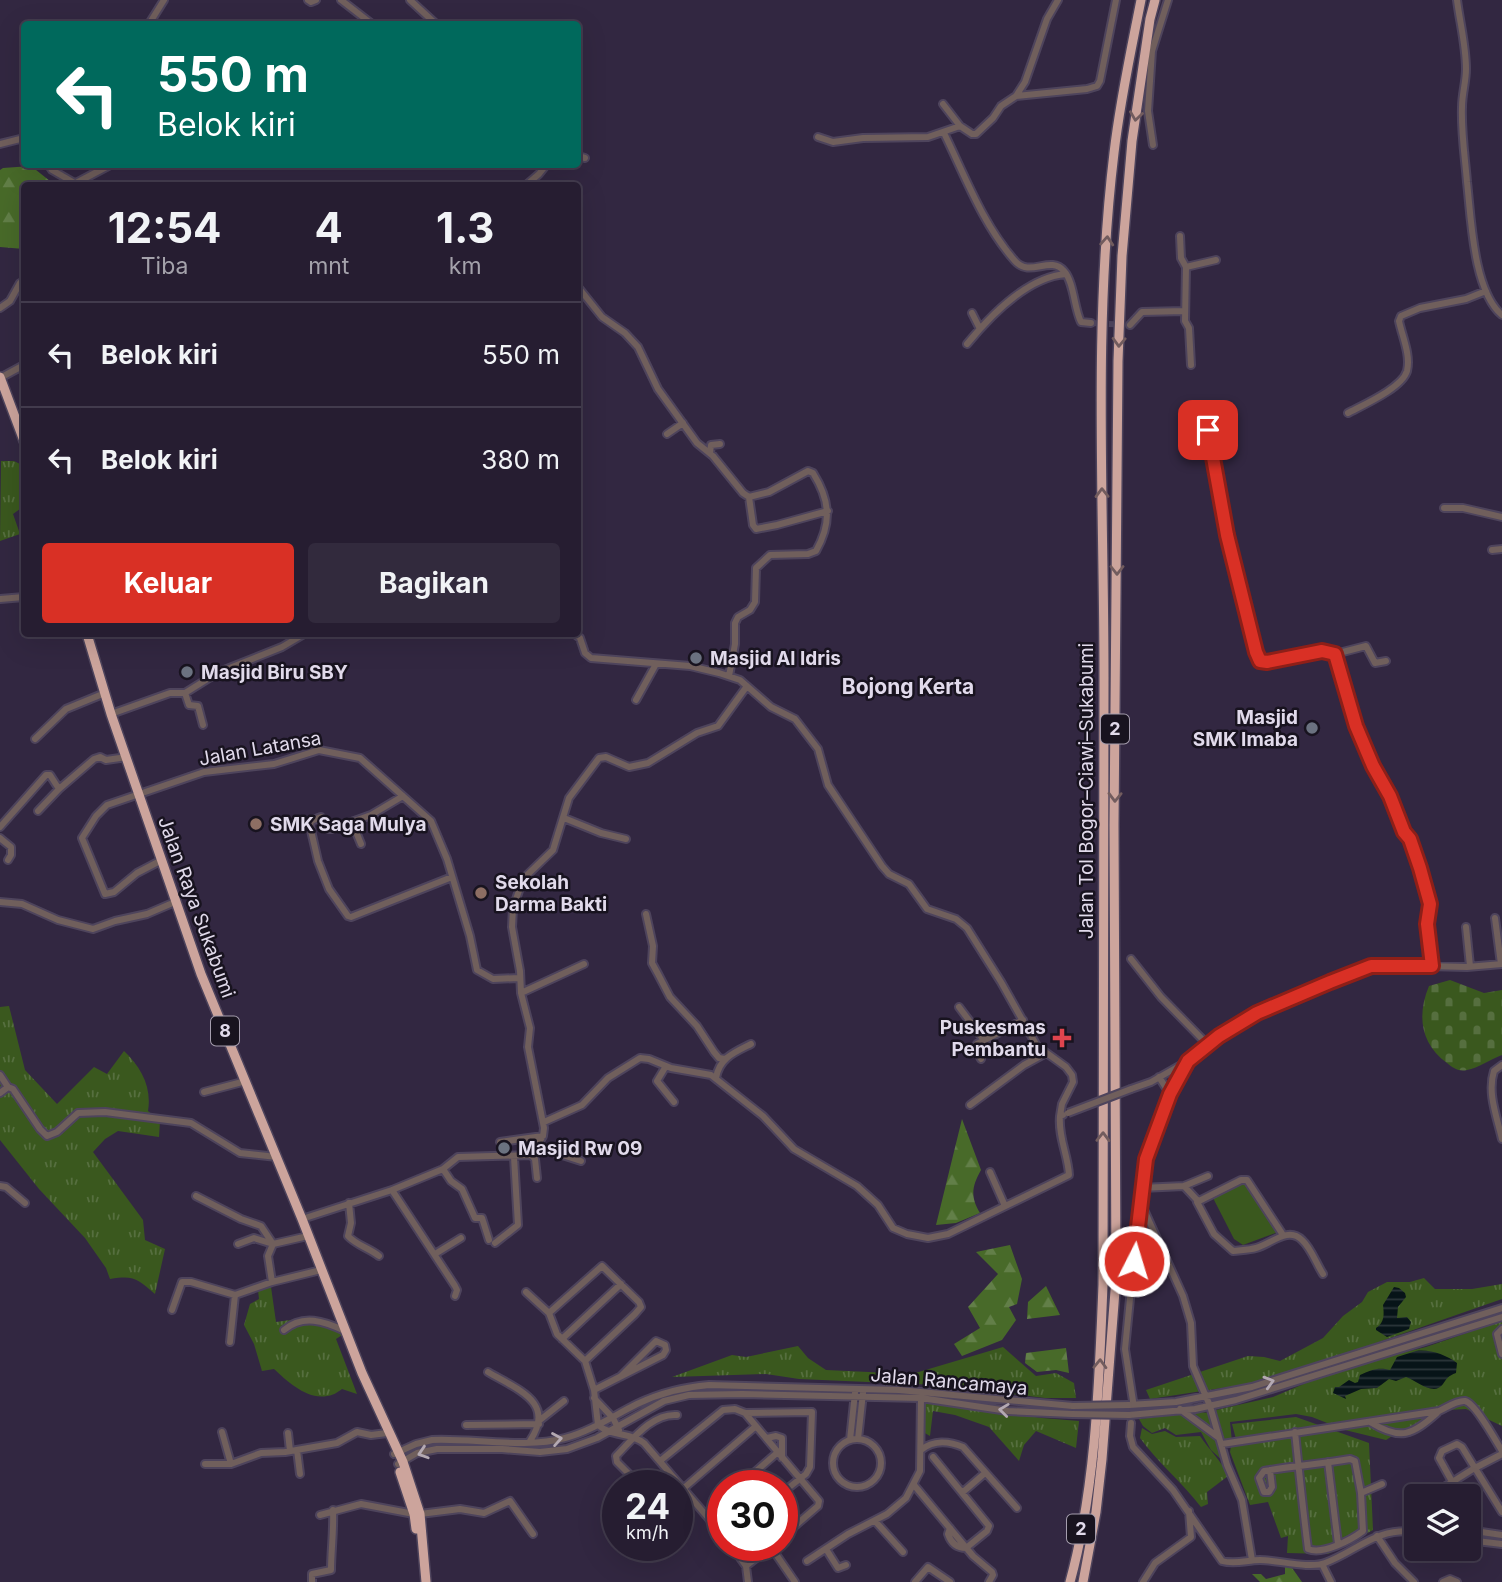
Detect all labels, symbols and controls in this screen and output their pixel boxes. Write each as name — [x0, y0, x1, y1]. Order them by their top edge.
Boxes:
text: 550 m — [157, 45, 309, 104]
icon: left — [42, 49, 133, 140]
text: Belok kiri — [157, 105, 296, 144]
one-way arrow — [1129, 110, 1144, 122]
text: 12:54 — [108, 202, 221, 253]
text: 4 — [315, 202, 343, 253]
text: 1.3 — [436, 202, 494, 253]
one-way arrow — [1100, 235, 1115, 246]
text: Tiba — [141, 252, 188, 280]
text: mnt — [308, 252, 349, 280]
text: km — [449, 252, 482, 280]
icon: left — [42, 336, 80, 374]
one-way arrow — [1111, 338, 1127, 348]
text: Belok kiri — [101, 339, 218, 370]
text: 550 m — [482, 339, 560, 370]
pin — [1178, 400, 1238, 460]
icon: arrive — [1189, 411, 1227, 449]
icon: left — [42, 441, 80, 479]
text: Belok kiri — [101, 444, 218, 475]
text: 380 m — [481, 444, 560, 475]
one-way arrow — [1095, 487, 1110, 498]
button: Keluar — [42, 543, 294, 623]
button: Bagikan — [308, 543, 560, 623]
one-way arrow — [1109, 565, 1125, 576]
street label: Jalan Tol Bogor–Ciawi–Sukabumi — [1075, 643, 1098, 939]
place label: Masjid Al Idris — [710, 647, 841, 670]
marker: Masjid Al Idris — [688, 650, 704, 666]
place label: Masjid Biru SBY — [201, 661, 348, 684]
marker: Masjid Biru SBY — [179, 664, 195, 680]
district label: Bojong Kerta — [842, 674, 974, 699]
place label: Masjid SMK Imaba — [1193, 706, 1298, 751]
road number: 2 — [1101, 714, 1129, 744]
marker: Masjid SMK Imaba — [1304, 720, 1320, 736]
street label: Jalan Latansa — [197, 726, 323, 771]
one-way arrow — [1107, 792, 1122, 803]
street label: Jalan Raya Sukabumi — [153, 813, 240, 1001]
place label: SMK Saga Mulya — [270, 813, 426, 836]
marker: SMK Saga Mulya — [248, 816, 264, 832]
place label: Sekolah Darma Bakti — [495, 871, 607, 916]
marker: Sekolah Darma Bakti — [473, 885, 489, 901]
road number: 8 — [211, 1016, 239, 1046]
place label: Puskesmas Pembantu — [940, 1016, 1046, 1061]
marker: Puskesmas Pembantu — [1052, 1028, 1072, 1048]
one-way arrow — [1095, 1131, 1110, 1142]
place label: Masjid Rw 09 — [518, 1137, 642, 1160]
marker: Masjid Rw 09 — [496, 1140, 512, 1156]
position arrow — [1097, 1224, 1171, 1298]
one-way arrow — [1093, 1358, 1108, 1369]
street label: Jalan Rancamaya — [870, 1363, 1028, 1400]
one-way arrow — [1263, 1376, 1275, 1391]
one-way arrow — [998, 1402, 1009, 1417]
one-way arrow — [551, 1432, 563, 1447]
one-way arrow — [417, 1444, 429, 1459]
speed limit sign: 30 — [707, 1470, 798, 1561]
map controls — [1404, 1484, 1481, 1561]
button: layers — [1404, 1484, 1481, 1561]
text: 24 — [625, 1485, 670, 1527]
road number: 2 — [1067, 1514, 1095, 1544]
text: km/h — [626, 1522, 669, 1543]

